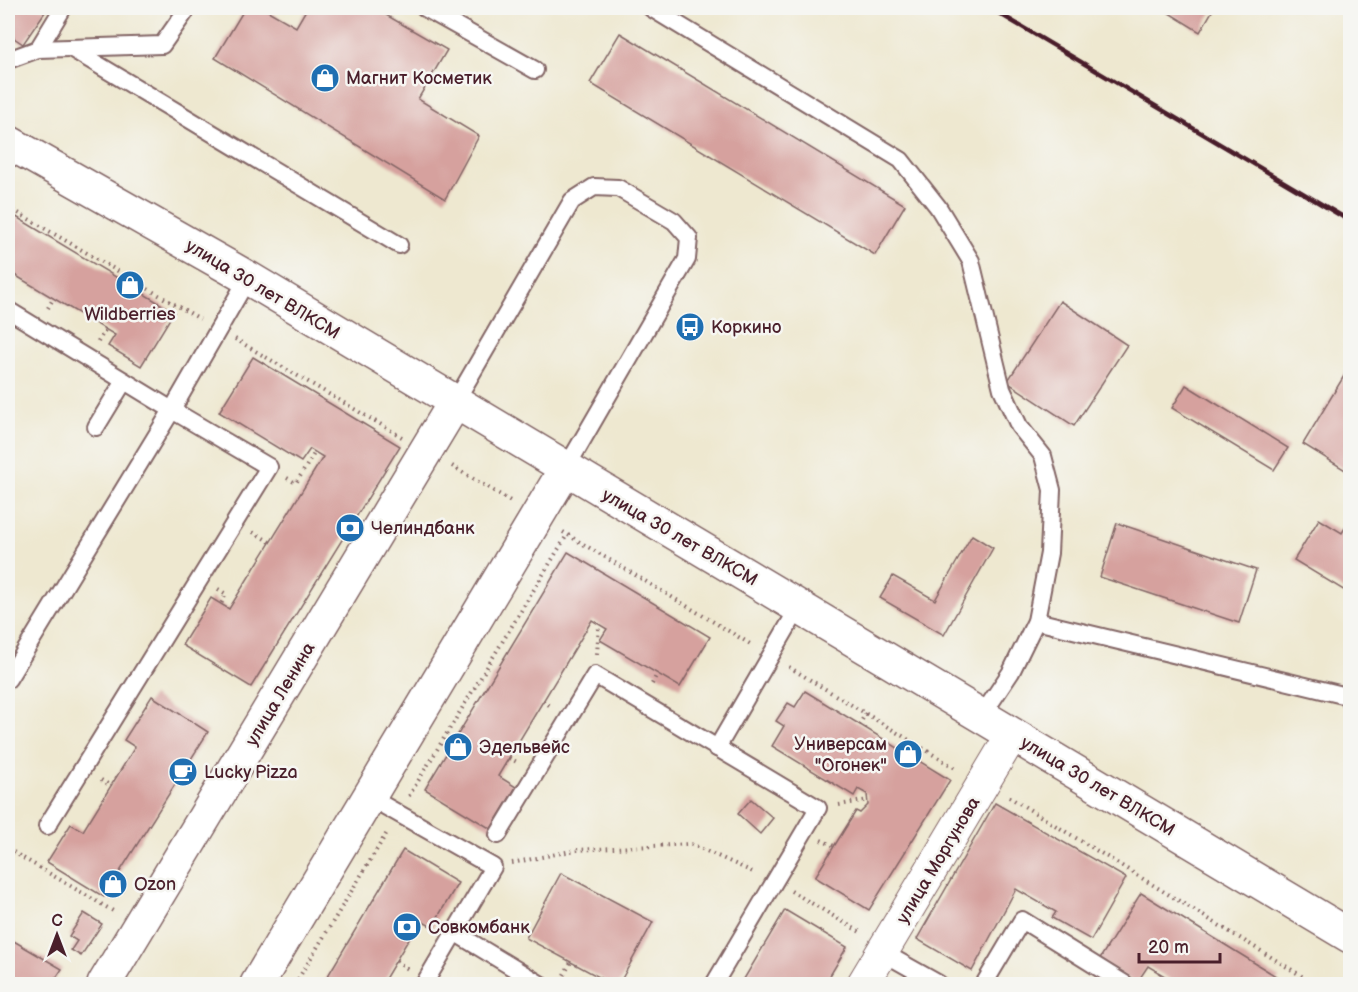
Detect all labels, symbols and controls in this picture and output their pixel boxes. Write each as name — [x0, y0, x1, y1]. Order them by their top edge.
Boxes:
shop icon: Магнит Косметик — [309, 62, 341, 94]
place label: Магнит Косметик — [346, 68, 492, 89]
street label: улица 30 лет ВЛКСМ — [182, 235, 344, 344]
shop icon: Wildberries — [114, 269, 146, 301]
place label: Wildberries — [84, 304, 176, 325]
bus stop icon: Коркино — [674, 311, 706, 343]
place label: Коркино — [711, 317, 781, 338]
street label: улица 30 лет ВЛКСМ — [598, 484, 761, 591]
bank icon: Челиндбанк — [334, 512, 366, 544]
place label: Челиндбанк — [371, 518, 475, 539]
street label: улица Ленина — [241, 638, 320, 750]
shop icon: Эдельвейс — [442, 731, 474, 763]
street label: улица 30 лет ВЛКСМ — [1017, 732, 1179, 841]
place label: Универсам "Огонек" — [794, 734, 887, 776]
place label: Эдельвейс — [479, 737, 570, 758]
shop icon: Универсам "Огонек" — [892, 738, 924, 770]
cafe icon: Lucky Pizza — [167, 756, 199, 788]
place label: Lucky Pizza — [204, 762, 298, 783]
street label: улица Моргунова — [892, 793, 985, 927]
shop icon: Ozon — [97, 868, 129, 900]
place label: Ozon — [134, 874, 176, 895]
north arrow — [27, 905, 87, 965]
bank icon: Совкомбанк — [391, 911, 423, 943]
text: С — [51, 912, 63, 931]
place label: Совкомбанк — [428, 917, 530, 938]
scale bar — [1139, 926, 1220, 964]
text: 20 m — [1148, 937, 1189, 958]

